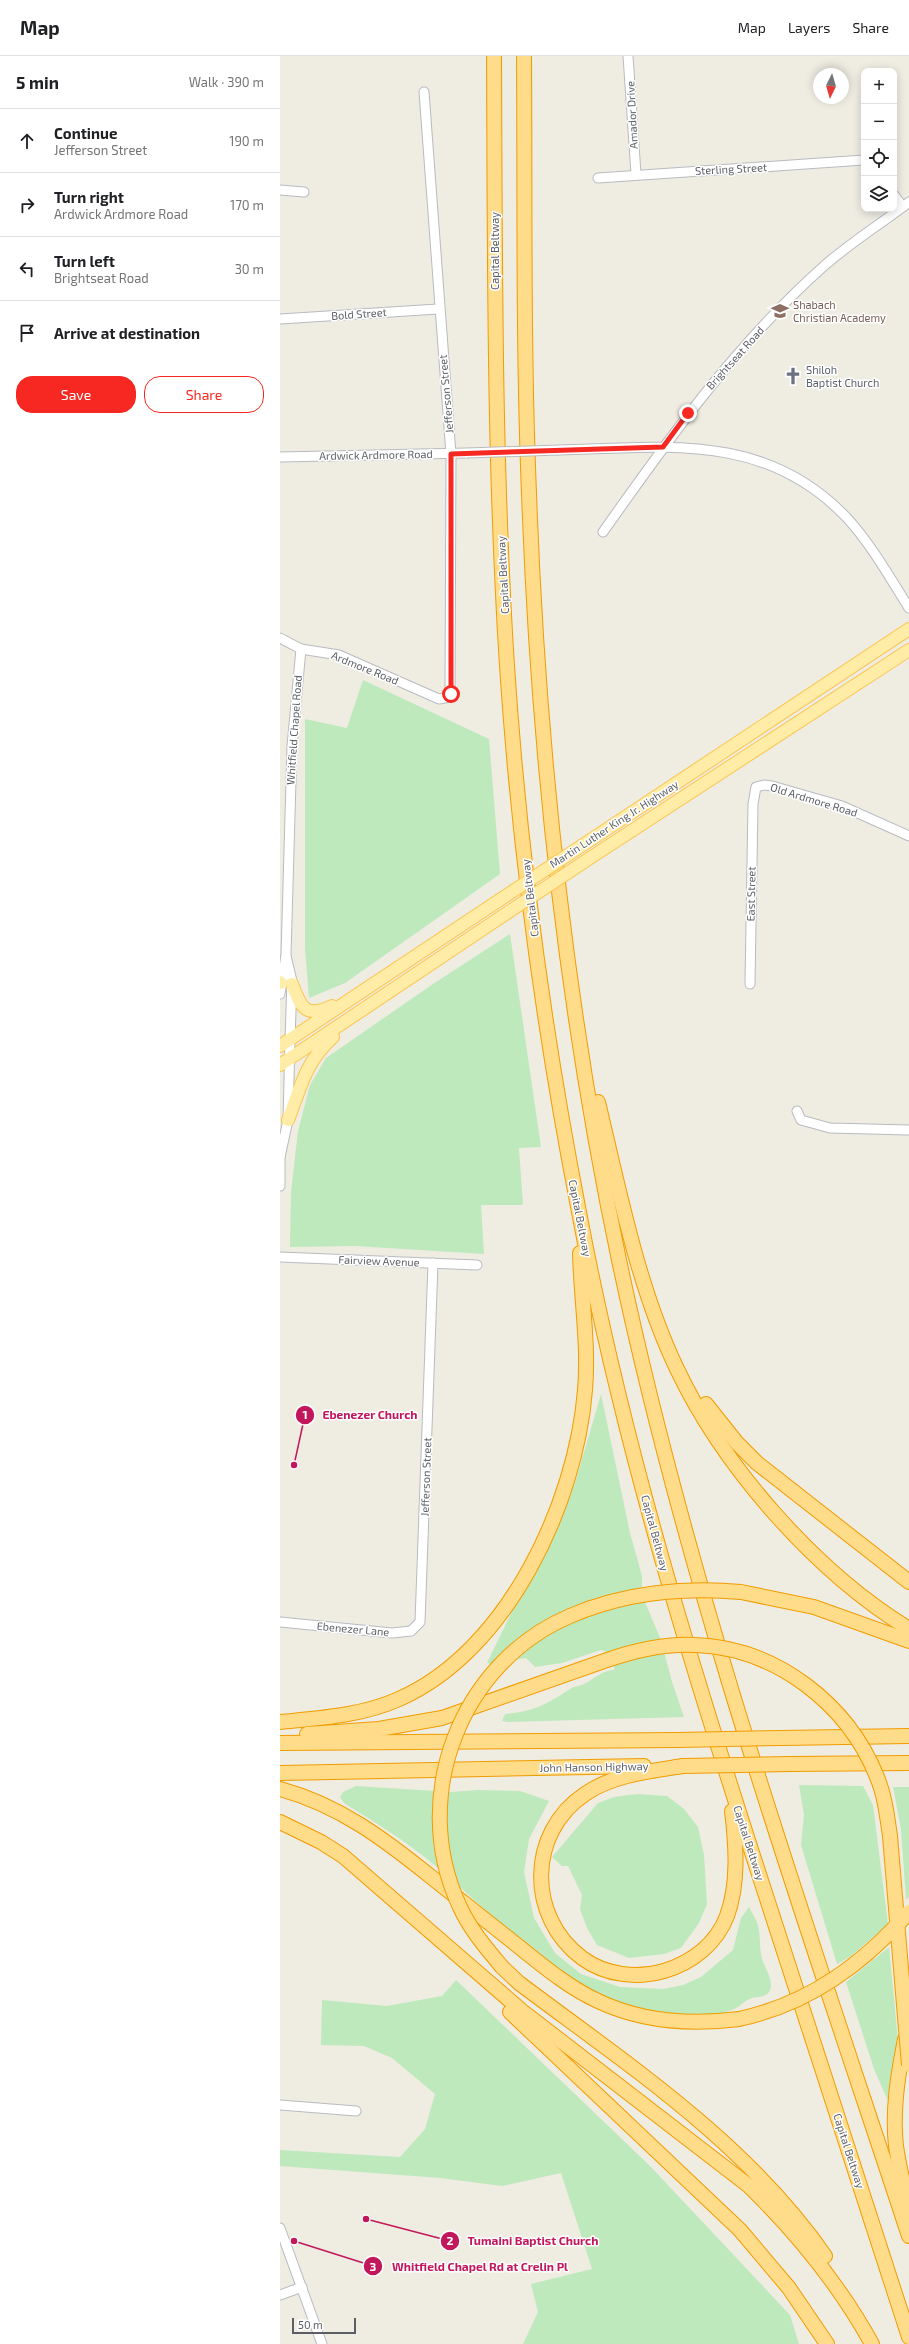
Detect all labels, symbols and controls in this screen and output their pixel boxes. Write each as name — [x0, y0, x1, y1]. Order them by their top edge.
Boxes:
text: Map — [20, 16, 60, 39]
text: Map — [738, 19, 766, 36]
text: Layers — [788, 19, 830, 36]
text: Share — [852, 19, 889, 36]
north arrow — [813, 68, 849, 104]
map controls — [861, 68, 897, 212]
button: + — [861, 68, 897, 104]
text: 5 min — [16, 72, 59, 92]
text: Walk · 390 m — [189, 74, 264, 90]
street label: Amador Drive — [623, 81, 640, 149]
button: − — [861, 104, 897, 140]
text: Continue — [54, 124, 117, 142]
icon: ahead — [16, 130, 38, 152]
text: 190 m — [229, 133, 264, 149]
button: locate — [861, 140, 897, 176]
text: Jefferson Street — [54, 142, 147, 158]
street label: Sterling Street — [695, 160, 767, 177]
button: layers — [861, 176, 897, 212]
text: Turn right — [54, 188, 124, 206]
icon: right — [16, 194, 38, 216]
text: 170 m — [230, 197, 264, 213]
text: Ardwick Ardmore Road — [54, 206, 188, 222]
street label: Capital Beltway — [488, 212, 501, 290]
text: Turn left — [54, 252, 115, 270]
icon: left — [16, 258, 38, 280]
text: 30 m — [235, 261, 264, 277]
text: Brightseat Road — [54, 270, 149, 286]
place label: Shabach Christian Academy — [793, 298, 886, 324]
school or university icon: Shabach Christian Academy — [770, 301, 790, 321]
street label: Bold Street — [331, 305, 387, 322]
icon: arrive — [16, 322, 38, 344]
text: Arrive at destination — [54, 324, 200, 342]
street label: Brightseat Road — [703, 324, 766, 392]
street label: Jefferson Street — [436, 354, 455, 434]
place label: Shiloh Baptist Church — [806, 363, 879, 389]
church icon: Shiloh Baptist Church — [783, 366, 803, 386]
button: Save — [16, 376, 136, 413]
button: Share — [144, 376, 264, 413]
route end — [679, 404, 697, 422]
street label: Ardwick Ardmore Road — [319, 447, 433, 462]
street label: Capital Beltway — [494, 536, 511, 614]
street label: Ardmore Road — [330, 648, 401, 687]
street label: Whitfield Chapel Road — [283, 675, 304, 785]
route start — [442, 685, 460, 703]
street label: Martin Luther King Jr. Highway — [547, 777, 681, 870]
street label: Old Ardmore Road — [769, 780, 859, 819]
street label: Capital Beltway — [518, 858, 541, 938]
street label: East Street — [744, 866, 757, 922]
street label: Capital Beltway — [567, 1178, 594, 1258]
street label: Fairview Avenue — [338, 1253, 420, 1268]
callout: Ebenezer Church — [295, 1403, 426, 1427]
text: 1 — [302, 1407, 308, 1421]
text: Ebenezer Church — [322, 1407, 418, 1421]
street label: Jefferson Street — [418, 1437, 433, 1517]
street label: Capital Beltway — [639, 1493, 672, 1572]
street label: Ebenezer Lane — [316, 1619, 390, 1638]
street label: John Hanson Highway — [539, 1759, 649, 1774]
street label: Capital Beltway — [731, 1804, 768, 1882]
street label: Capital Beltway — [831, 2112, 868, 2190]
callout: Tumaini Baptist Church — [440, 2229, 607, 2253]
text: 2 — [447, 2233, 454, 2247]
text: Tumaini Baptist Church — [468, 2233, 598, 2247]
callout: Whitfield Chapel Rd at Crelin Pl — [363, 2254, 576, 2278]
text: 3 — [370, 2259, 377, 2273]
text: Whitfield Chapel Rd at Crelin Pl — [392, 2259, 568, 2273]
scale bar — [292, 2316, 356, 2335]
text: 50 m — [298, 2318, 323, 2331]

